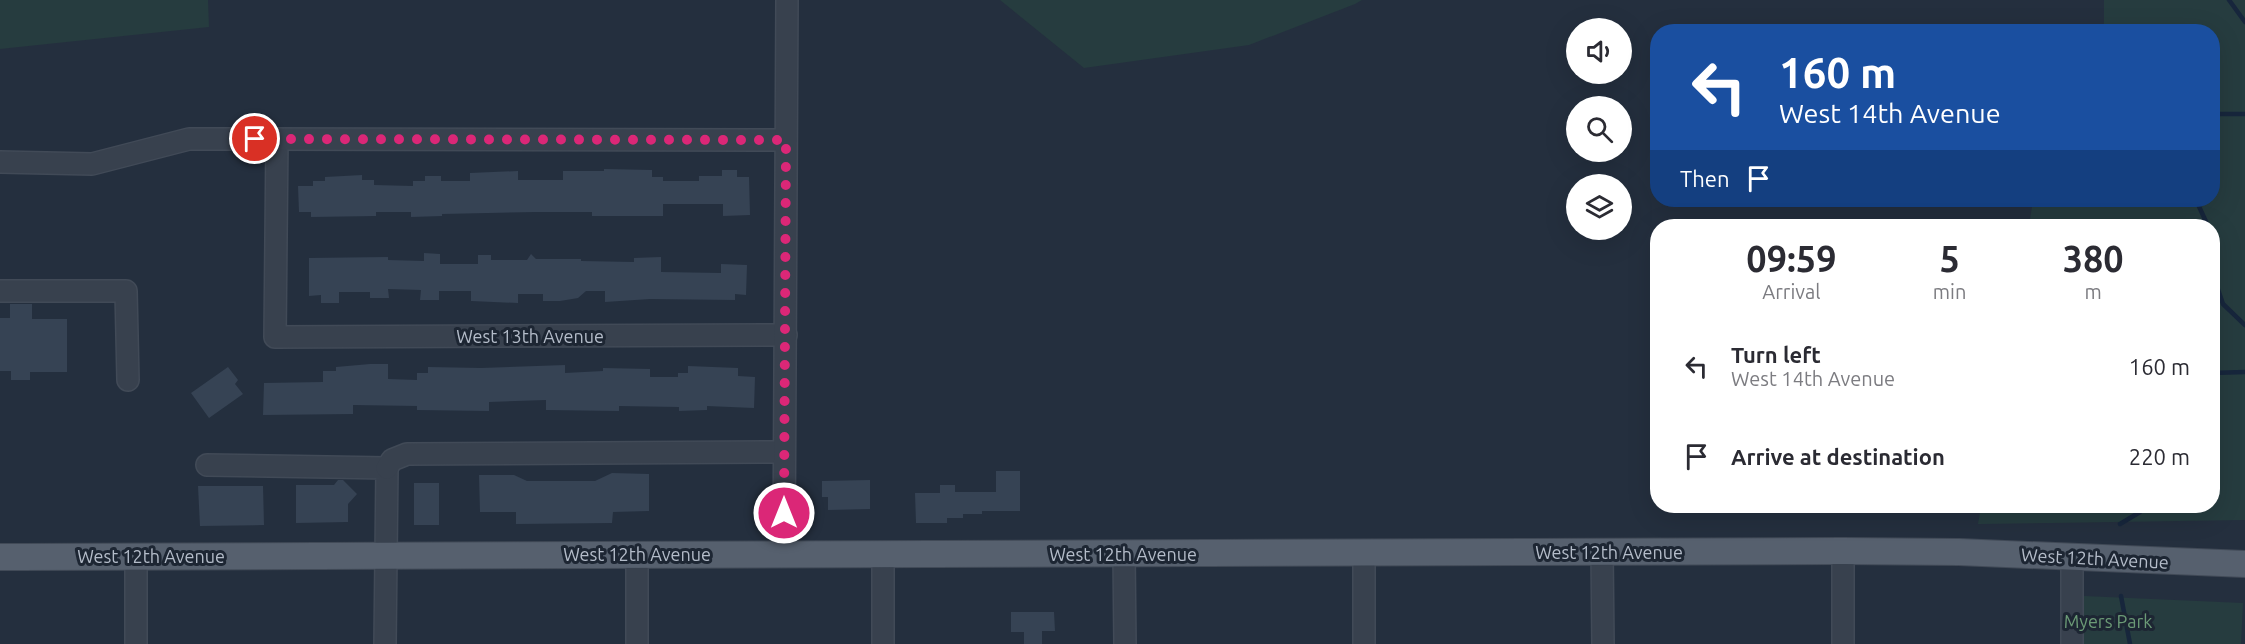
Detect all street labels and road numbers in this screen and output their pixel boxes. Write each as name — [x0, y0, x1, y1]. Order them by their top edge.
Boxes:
street label: West 13th Avenue — [456, 326, 604, 346]
street label: West 12th Avenue — [1535, 542, 1683, 562]
street label: West 12th Avenue — [563, 544, 711, 564]
street label: West 12th Avenue — [1049, 544, 1197, 564]
street label: West 12th Avenue — [2021, 544, 2169, 572]
street label: West 12th Avenue — [77, 546, 225, 566]

